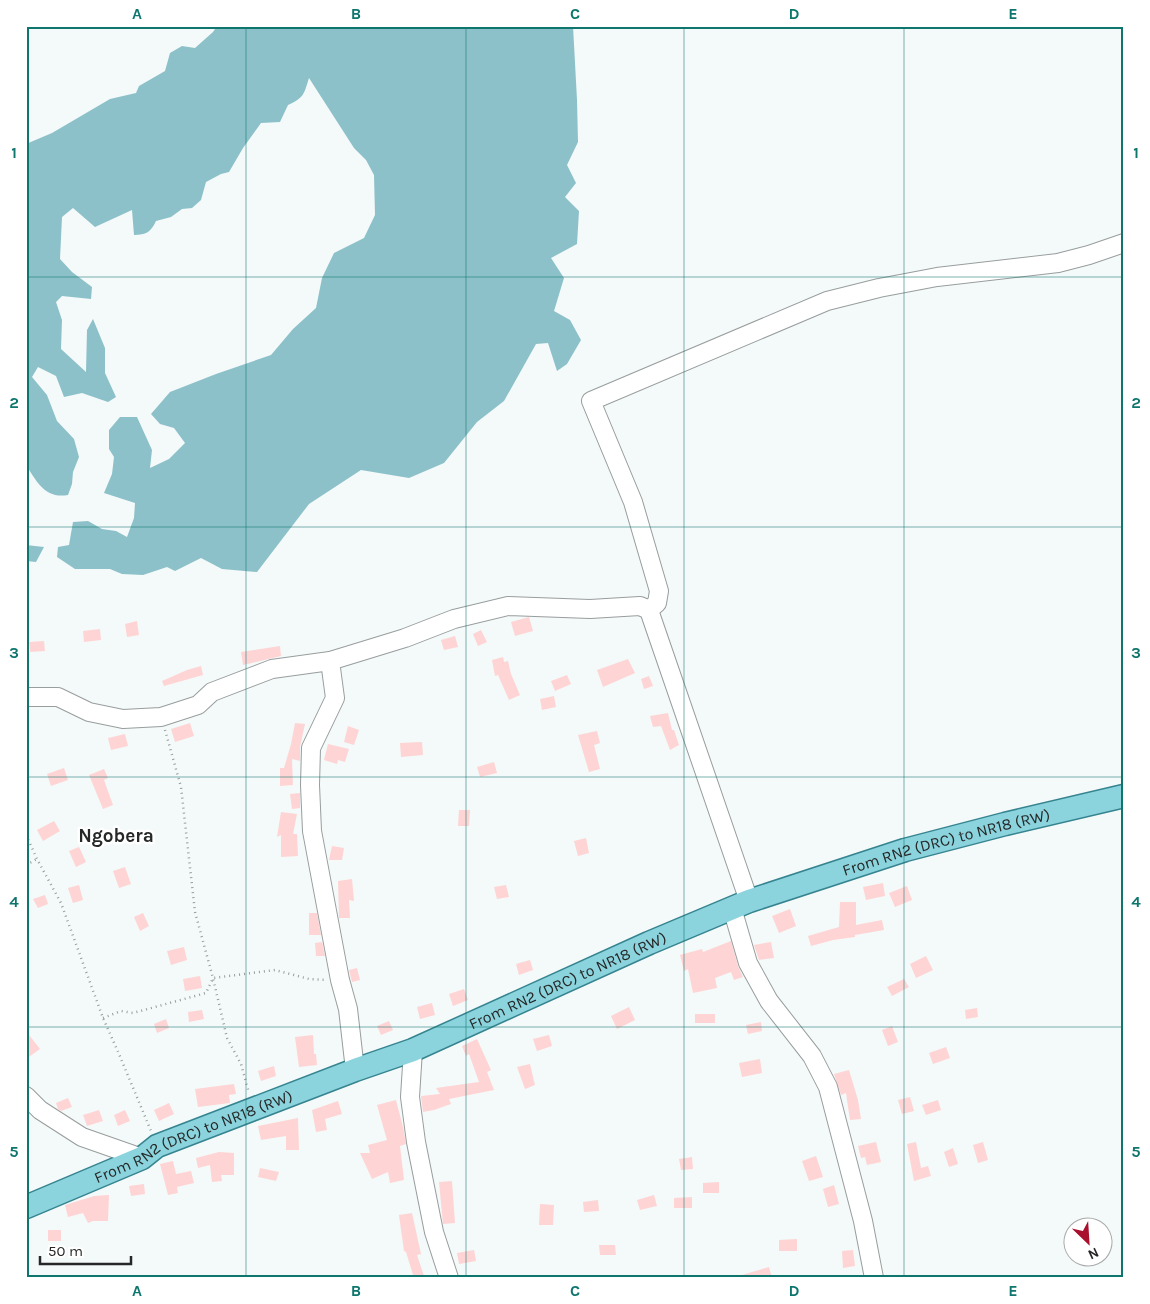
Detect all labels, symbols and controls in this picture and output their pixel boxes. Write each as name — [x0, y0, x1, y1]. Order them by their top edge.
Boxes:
text: A — [132, 4, 142, 23]
text: B — [351, 4, 361, 23]
text: C — [570, 4, 580, 23]
text: D — [789, 4, 800, 23]
text: E — [1008, 4, 1018, 23]
text: 1 — [11, 143, 17, 162]
text: 1 — [1133, 143, 1139, 162]
text: 2 — [9, 393, 19, 412]
text: 2 — [1131, 393, 1141, 412]
text: 3 — [9, 643, 19, 662]
text: 3 — [1131, 643, 1141, 662]
street label: From RN2 (DRC) to NR18 (RW) — [840, 805, 1052, 880]
district label: Ngobera — [78, 825, 154, 847]
text: 4 — [9, 892, 19, 911]
text: 4 — [1131, 892, 1141, 911]
street label: From RN2 (DRC) to NR18 (RW) — [466, 928, 669, 1033]
street label: From RN2 (DRC) to NR18 (RW) — [91, 1086, 295, 1187]
text: 5 — [9, 1142, 19, 1161]
text: 5 — [1131, 1142, 1141, 1161]
north arrow — [1062, 1216, 1112, 1266]
scale bar — [40, 1234, 131, 1266]
text: 50 m — [48, 1242, 83, 1260]
text: N — [1085, 1244, 1101, 1263]
text: A — [132, 1281, 142, 1300]
text: B — [351, 1281, 361, 1300]
text: C — [570, 1281, 580, 1300]
text: D — [789, 1281, 800, 1300]
text: E — [1008, 1281, 1018, 1300]

